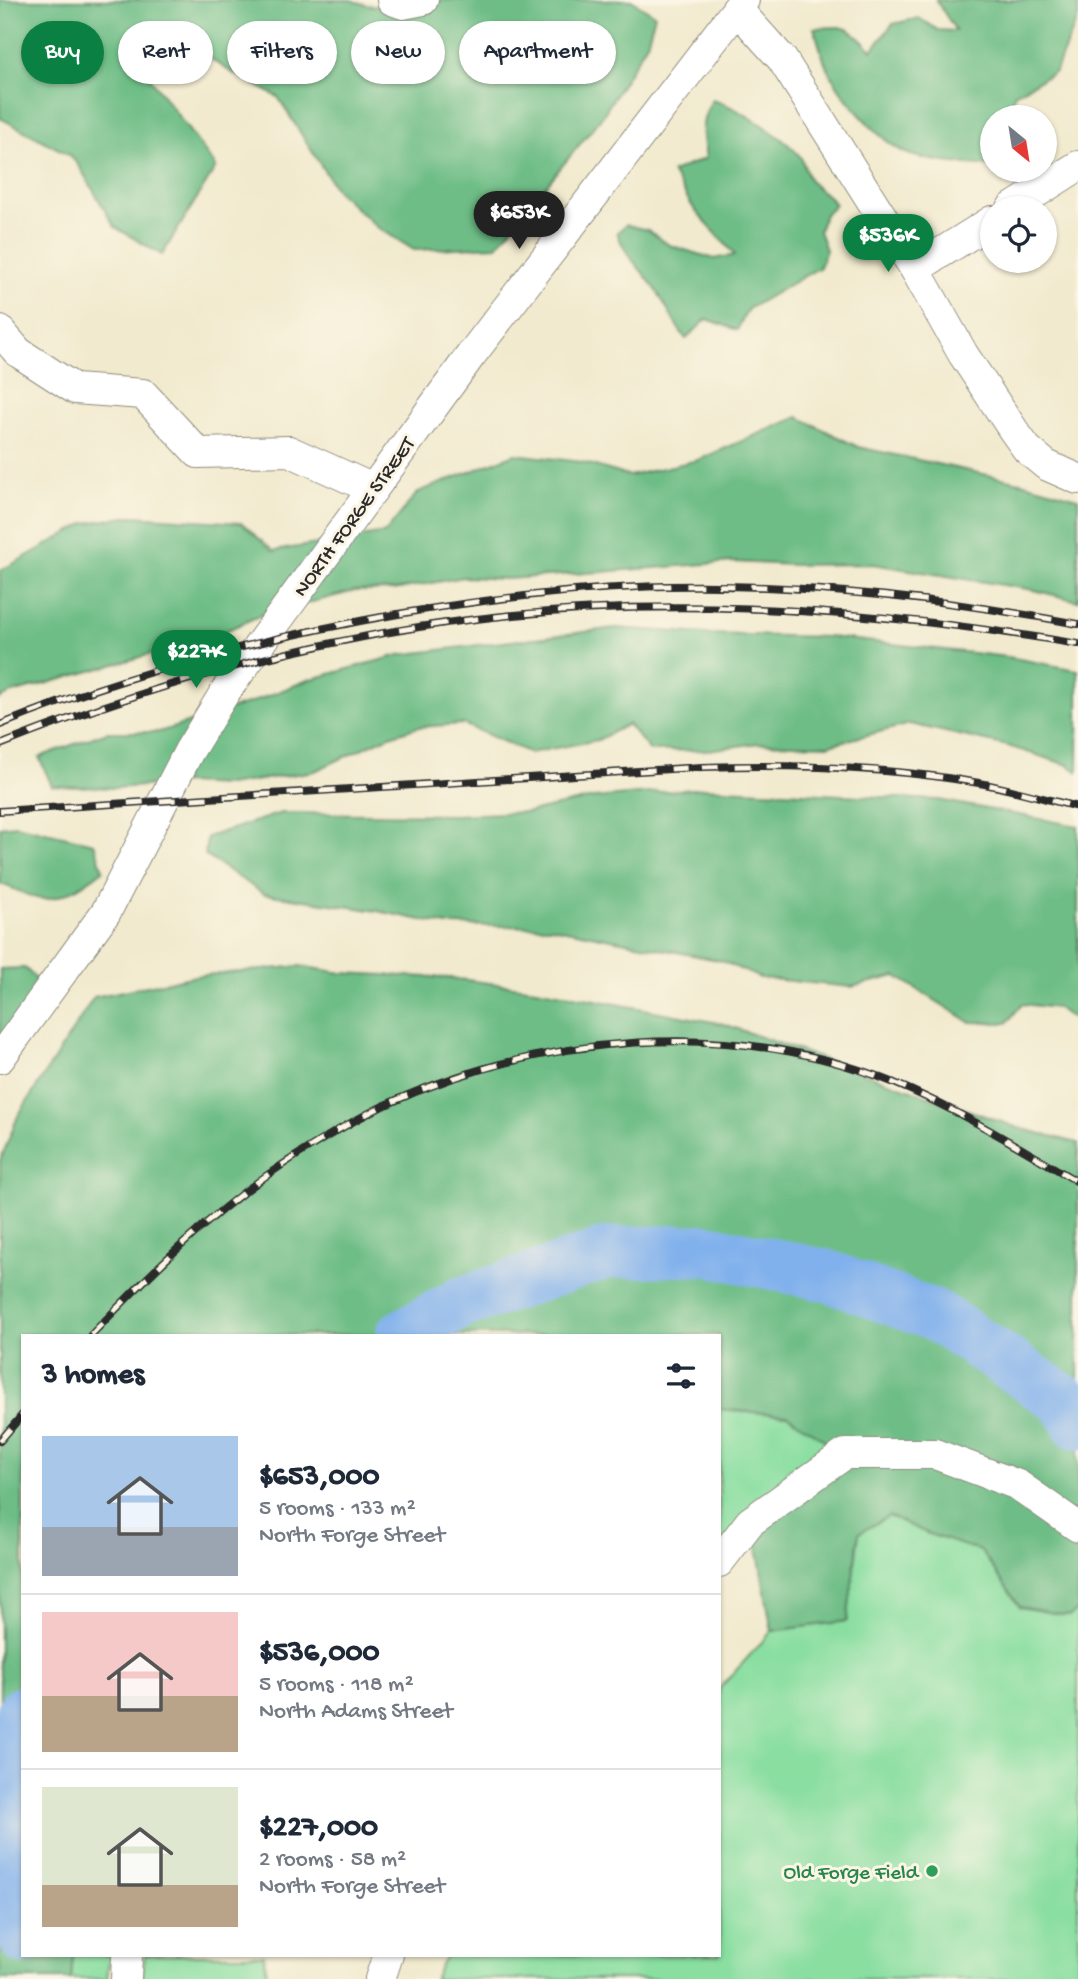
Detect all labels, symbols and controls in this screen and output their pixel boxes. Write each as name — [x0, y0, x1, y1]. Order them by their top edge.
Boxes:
chip: Buy — [21, 21, 104, 84]
chip: Rent — [118, 21, 213, 84]
chip: Filters — [227, 21, 337, 84]
chip: New — [351, 21, 445, 84]
chip: Apartment — [459, 21, 616, 84]
north arrow — [980, 105, 1057, 182]
map controls — [980, 105, 1057, 273]
pin: $653K — [470, 191, 568, 251]
button: locate — [980, 196, 1057, 273]
text: $653K — [490, 200, 548, 227]
pin: $536K — [839, 215, 937, 274]
text: $536K — [859, 223, 917, 250]
street label: NORTH FORGE STREET — [290, 433, 423, 603]
pin: $227K — [147, 630, 245, 690]
text: $227K — [167, 639, 225, 666]
icon: filters — [662, 1357, 700, 1395]
text: 3 homes — [42, 1359, 144, 1394]
text: $653,000 — [259, 1461, 380, 1496]
icon: home — [98, 1464, 182, 1548]
text: 5 rooms · 133 m² — [259, 1496, 416, 1523]
text: North Forge Street — [259, 1523, 445, 1550]
text: $536,000 — [259, 1637, 380, 1672]
icon: home — [98, 1640, 182, 1724]
text: 5 rooms · 118 m² — [259, 1672, 414, 1699]
text: North Adams Street — [259, 1699, 453, 1726]
text: $227,000 — [259, 1812, 378, 1847]
icon: home — [98, 1815, 182, 1899]
text: 2 rooms · 58 m² — [259, 1847, 406, 1874]
place label: Old Forge Field — [784, 1862, 920, 1887]
marker: Old Forge Field — [924, 1863, 940, 1879]
text: North Forge Street — [259, 1874, 445, 1901]

